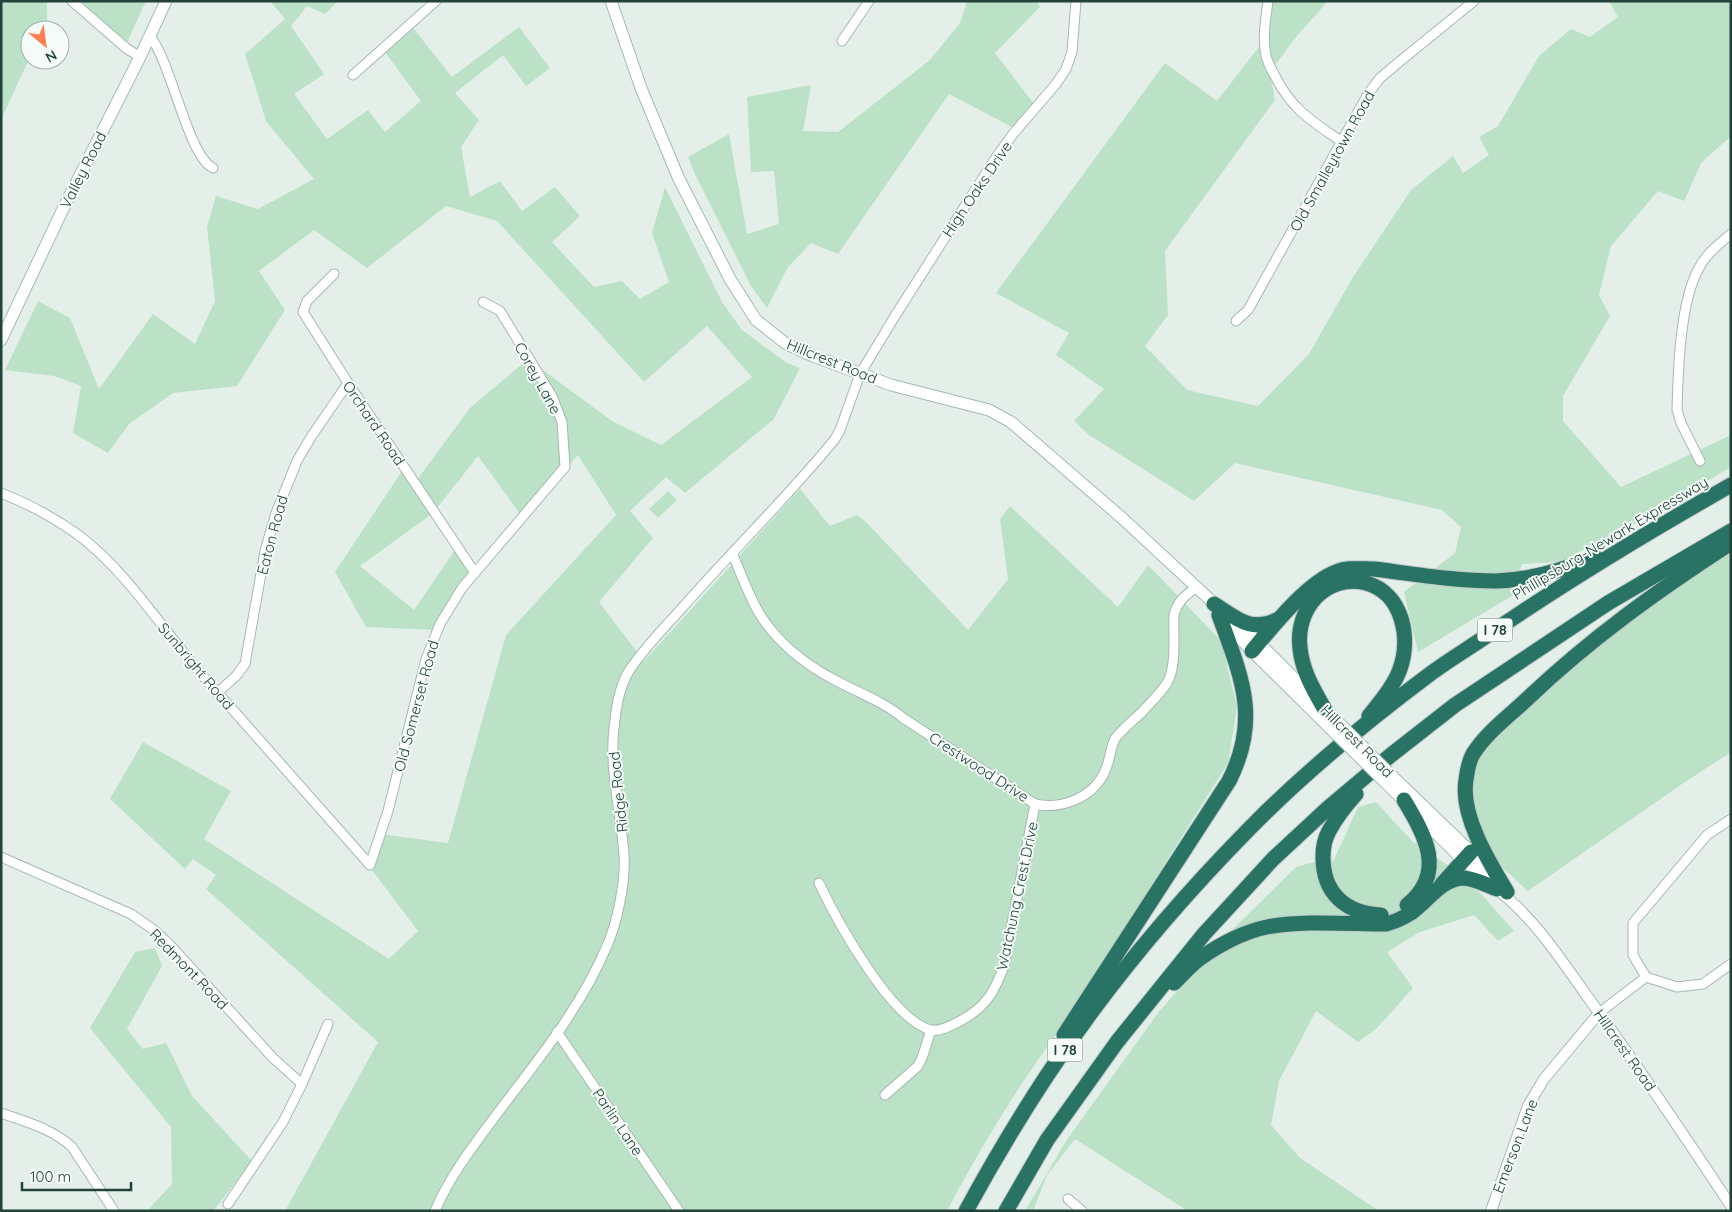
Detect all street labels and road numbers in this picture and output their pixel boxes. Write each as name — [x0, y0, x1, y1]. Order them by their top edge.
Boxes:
street label: Old Smalleytown Road — [1285, 87, 1379, 235]
street label: Valley Road — [55, 128, 111, 212]
street label: High Oaks Drive — [938, 137, 1016, 241]
street label: Hillcrest Road — [784, 334, 880, 388]
street label: Corey Lane — [510, 339, 566, 417]
street label: Orchard Road — [339, 377, 409, 469]
street label: Phillipsburg-Newark Expressway — [1509, 472, 1711, 604]
street label: Eaton Road — [252, 493, 292, 577]
road number: I 78 — [1478, 618, 1512, 642]
street label: Sunbright Road — [154, 619, 238, 713]
street label: Old Somerset Road — [389, 638, 443, 774]
street label: Hillcrest Road — [1316, 700, 1398, 782]
street label: Crestwood Drive — [926, 728, 1032, 806]
street label: Ridge Road — [604, 751, 632, 833]
street label: Watchung Crest Drive — [992, 820, 1042, 972]
street label: Redmont Road — [146, 925, 232, 1013]
street label: Hillcrest Road — [1590, 1005, 1660, 1095]
road number: I 78 — [1048, 1038, 1082, 1062]
street label: Parlin Lane — [588, 1085, 648, 1159]
street label: Emerson Lane — [1488, 1096, 1542, 1196]

